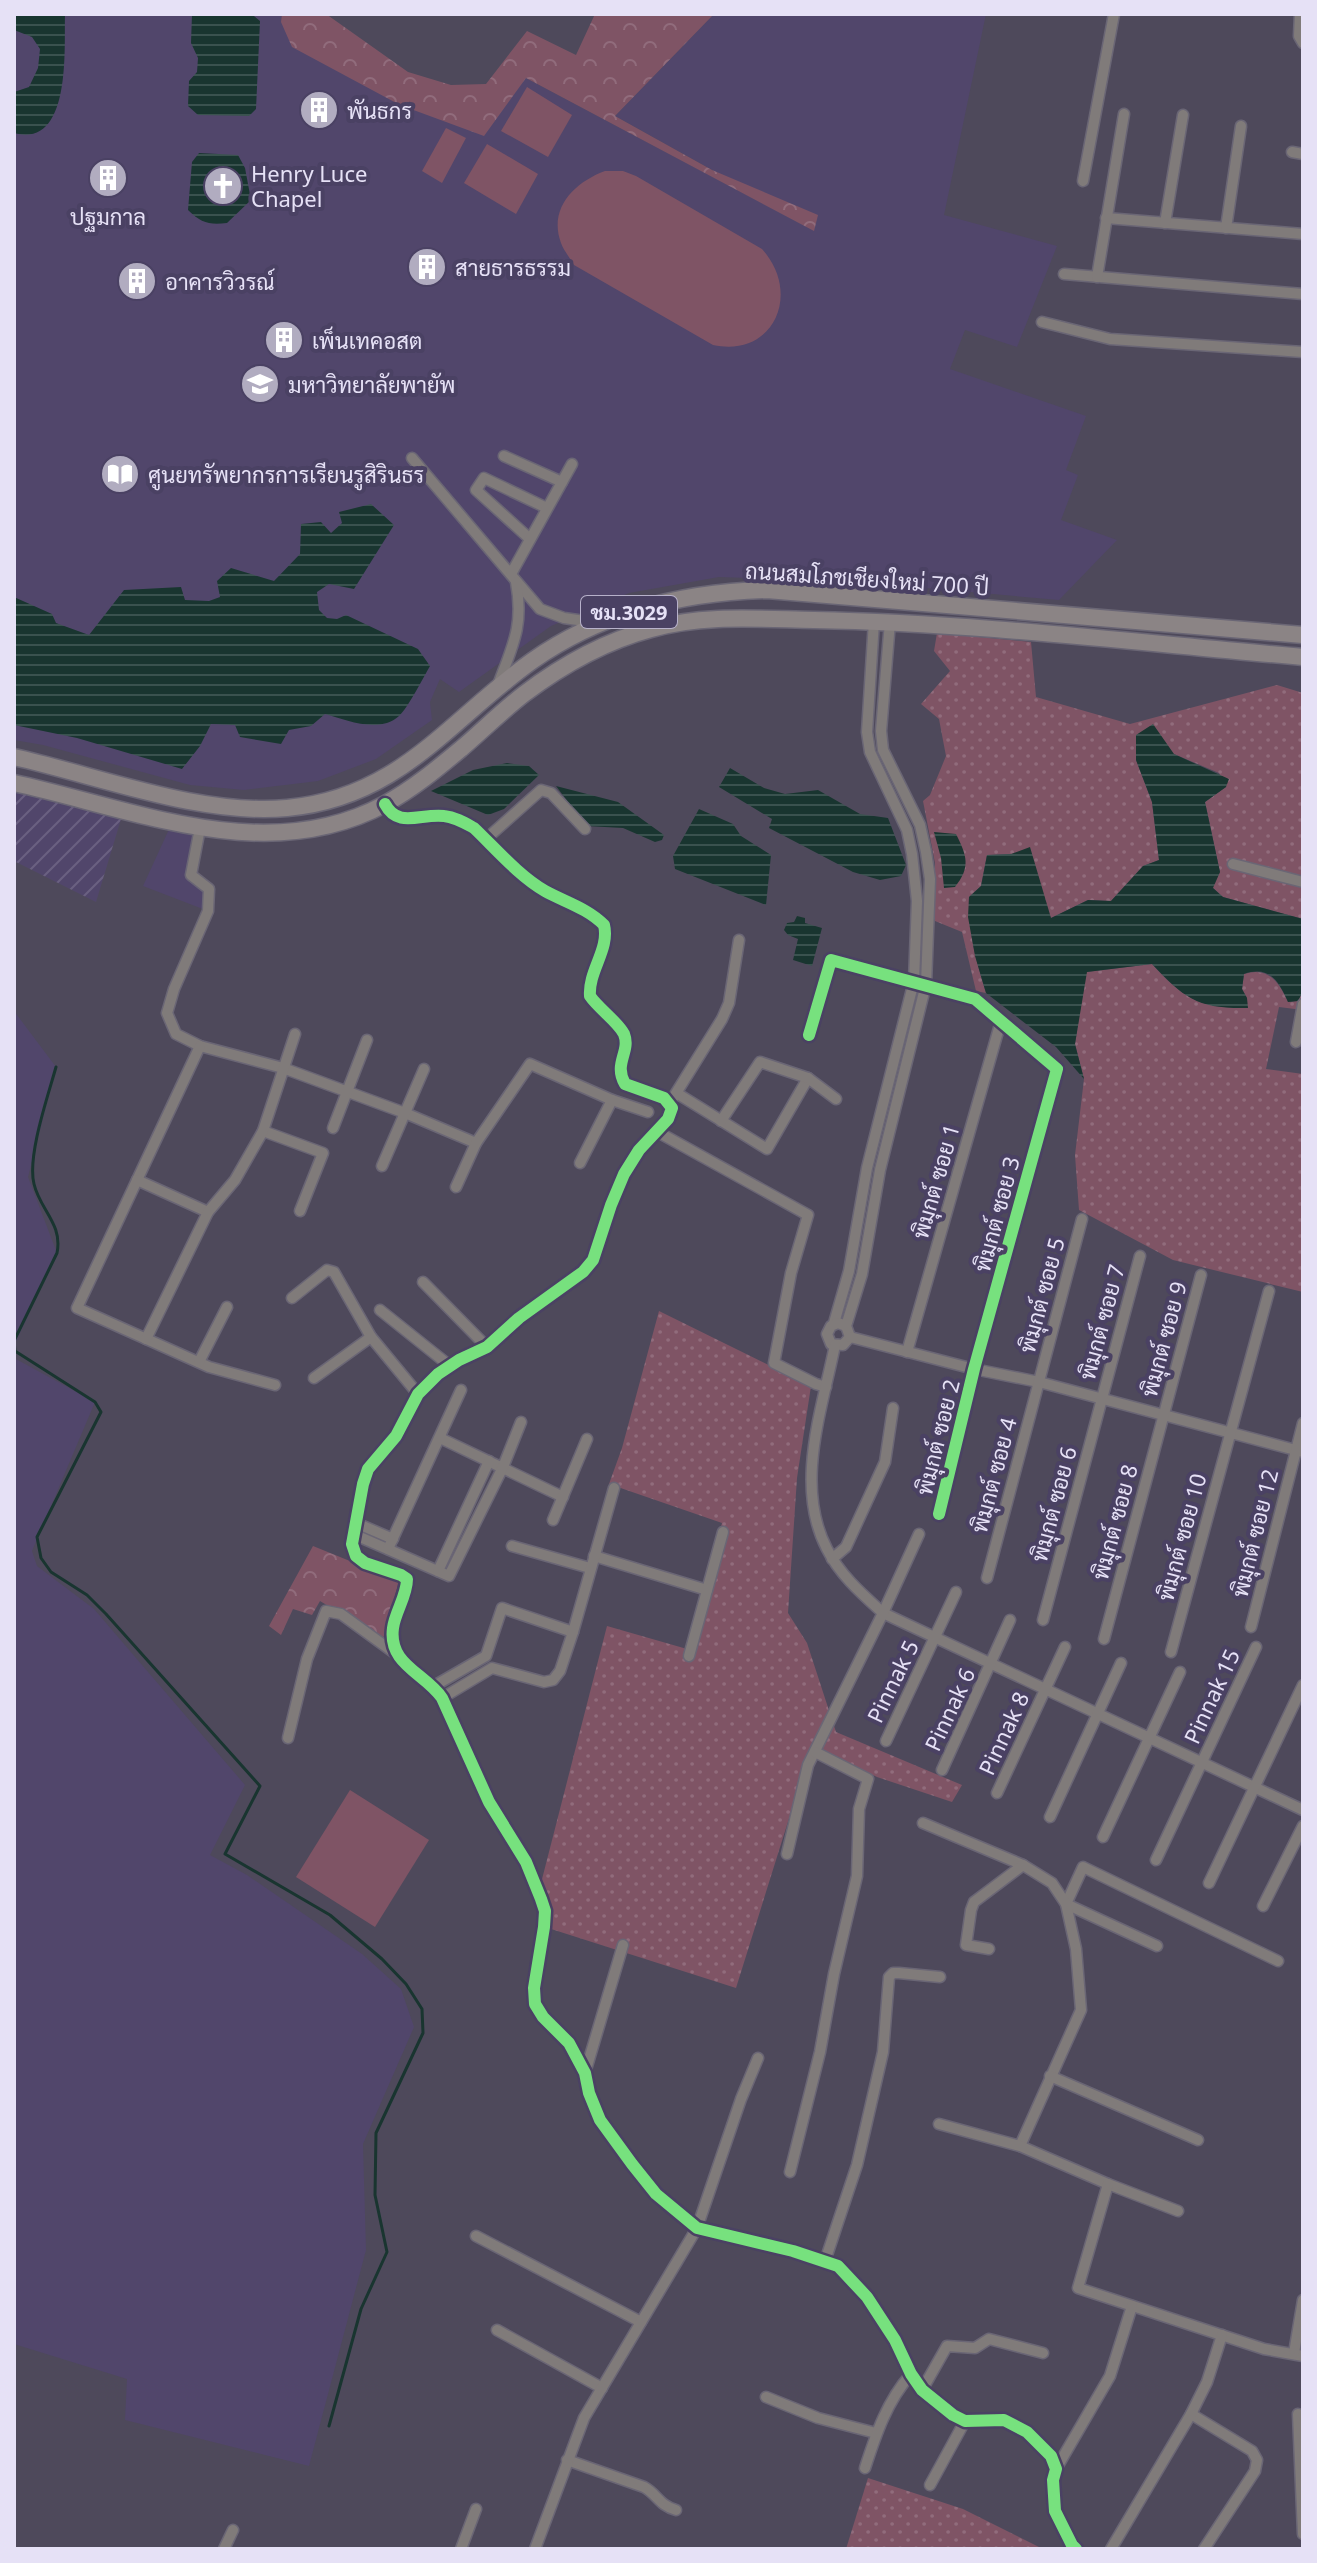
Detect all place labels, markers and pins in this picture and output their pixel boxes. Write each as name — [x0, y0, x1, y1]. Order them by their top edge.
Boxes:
building icon: พันธกร — [298, 89, 340, 131]
place label: พันธกร — [347, 95, 412, 125]
building icon: ปฐมกาล — [87, 157, 129, 199]
place label: Henry Luce Chapel — [251, 158, 367, 213]
church icon: Henry Luce Chapel — [202, 165, 244, 207]
place label: ปฐมกาล — [70, 201, 146, 233]
building icon: สายธารธรรม — [406, 246, 448, 288]
place label: สายธารธรรม — [455, 252, 571, 282]
building icon: อาคารวิวรณ์ — [116, 260, 158, 302]
place label: อาคารวิวรณ์ — [165, 266, 275, 296]
building icon: เพ็นเทคอสต — [263, 319, 305, 361]
place label: เพ็นเทคอสต — [312, 325, 422, 355]
school or university icon: มหาวิทยาลัยพายัพ — [239, 363, 281, 405]
place label: มหาวิทยาลัยพายัพ — [288, 369, 455, 399]
library icon: ศูนยทรัพยากรการเรียนรูสิรินธร — [99, 453, 141, 495]
place label: ศูนยทรัพยากรการเรียนรูสิรินธร — [148, 459, 424, 491]

